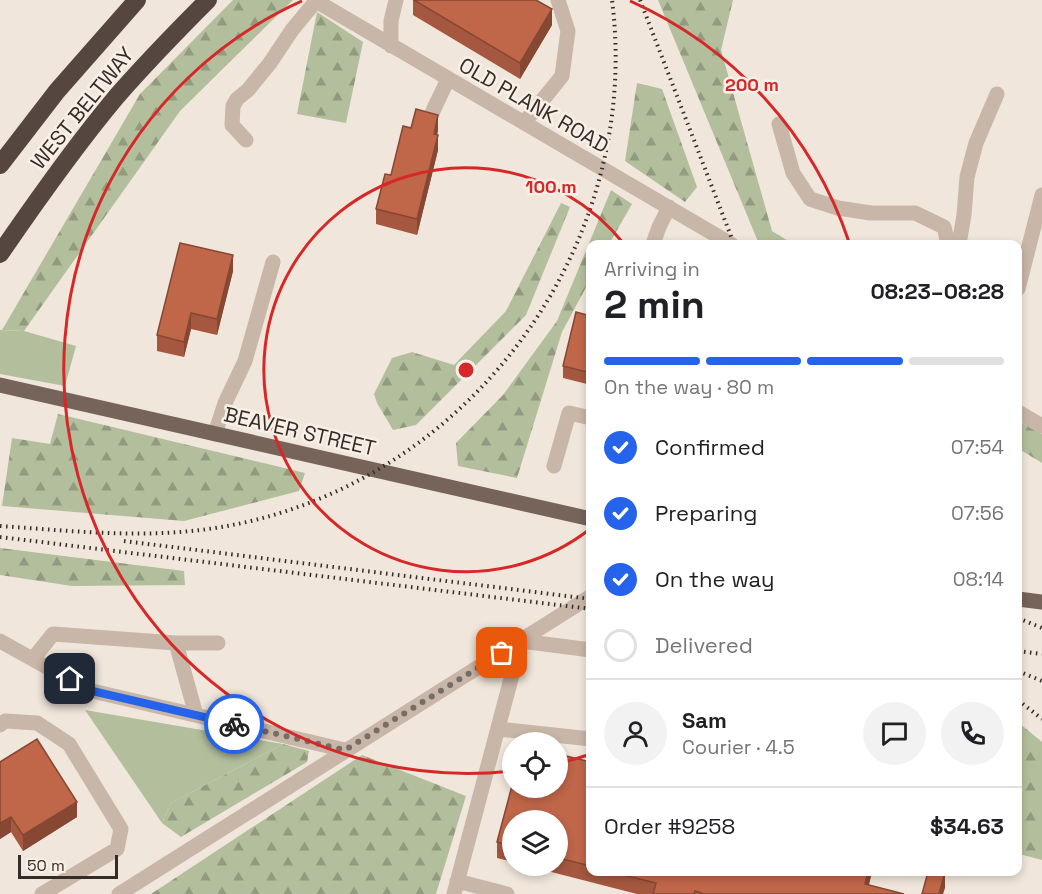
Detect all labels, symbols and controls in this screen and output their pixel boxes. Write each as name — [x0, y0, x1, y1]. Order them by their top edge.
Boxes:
street label: WEST BELTWAY — [24, 41, 140, 175]
street label: OLD PLANK ROAD — [454, 51, 614, 159]
text: 200 m — [725, 73, 779, 96]
text: 100 m — [525, 175, 577, 198]
text: Arriving in — [604, 256, 700, 282]
text: 08:23–08:28 — [870, 277, 1004, 305]
text: 2 min — [604, 280, 705, 329]
centre of rings — [456, 360, 476, 380]
text: On the way · 80 m — [604, 374, 774, 400]
street label: BEAVER STREET — [221, 400, 379, 462]
icon: check — [604, 431, 637, 464]
text: Confirmed — [655, 433, 765, 461]
text: 07:54 — [951, 434, 1004, 460]
icon: check — [604, 497, 637, 530]
text: Preparing — [655, 499, 757, 527]
text: 07:56 — [951, 500, 1004, 526]
icon: check — [604, 563, 637, 596]
text: On the way — [655, 565, 774, 593]
text: 08:14 — [953, 566, 1004, 592]
pin — [476, 627, 527, 678]
text: Delivered — [655, 631, 753, 659]
icon: bag — [485, 636, 518, 669]
pin — [44, 653, 95, 704]
icon: home — [53, 662, 86, 695]
courier — [204, 694, 264, 754]
button: person — [604, 702, 667, 765]
button: chat — [863, 702, 926, 765]
button: phone — [941, 702, 1004, 765]
text: Sam — [682, 706, 727, 734]
icon: bike — [218, 708, 251, 741]
map controls — [502, 732, 568, 876]
button: locate — [502, 732, 568, 798]
text: Courier · 4.5 — [682, 734, 795, 760]
button: layers — [502, 810, 568, 876]
text: Order #9258 — [604, 812, 735, 840]
text: $34.63 — [930, 812, 1004, 840]
scale bar — [18, 852, 118, 880]
text: 50 m — [27, 855, 65, 876]

